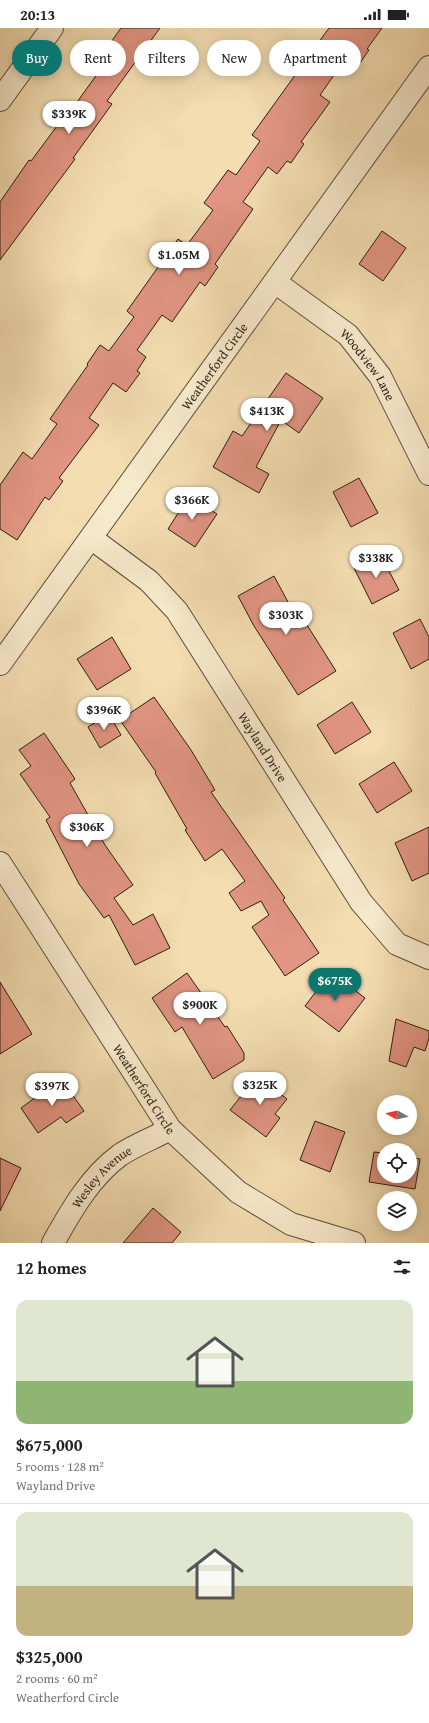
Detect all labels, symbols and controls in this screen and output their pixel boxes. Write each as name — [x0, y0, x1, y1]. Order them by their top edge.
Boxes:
text: 20:13 — [20, 4, 55, 25]
chip: Buy — [12, 40, 62, 76]
chip: Rent — [70, 40, 126, 76]
chip: Filters — [134, 40, 199, 76]
chip: New — [207, 40, 261, 76]
chip: Apartment — [269, 40, 361, 76]
pin: $339K — [41, 101, 97, 135]
text: $339K — [51, 104, 87, 123]
pin: $1.05M — [146, 242, 212, 276]
text: $1.05M — [158, 245, 200, 264]
street label: Weatherford Circle — [176, 318, 252, 413]
street label: Woodview Lane — [337, 323, 400, 404]
pin: $413K — [239, 398, 295, 432]
text: $413K — [249, 401, 285, 420]
pin: $366K — [164, 487, 220, 521]
text: $366K — [174, 490, 210, 509]
pin: $338K — [348, 545, 404, 579]
text: $338K — [358, 548, 394, 567]
pin: $303K — [258, 602, 314, 636]
text: $303K — [268, 605, 304, 624]
pin: $396K — [76, 697, 132, 731]
text: $396K — [86, 700, 122, 719]
street label: Wayland Drive — [234, 708, 292, 785]
pin: $306K — [59, 814, 115, 848]
text: $306K — [69, 817, 105, 836]
pin: $675K — [307, 968, 363, 1002]
text: $675K — [317, 971, 353, 990]
pin: $900K — [172, 992, 228, 1026]
text: $900K — [182, 995, 218, 1014]
street label: Weatherford Circle — [108, 1040, 179, 1139]
pin: $325K — [232, 1072, 288, 1106]
pin: $397K — [24, 1073, 80, 1107]
text: $325K — [242, 1075, 278, 1094]
text: $397K — [34, 1076, 70, 1095]
north arrow — [377, 1095, 417, 1135]
map controls — [377, 1095, 417, 1231]
street label: Wesley Avenue — [67, 1141, 135, 1212]
button: locate — [377, 1143, 417, 1183]
button: layers — [377, 1191, 417, 1231]
text: 12 homes — [16, 1255, 87, 1280]
icon: filters — [391, 1256, 413, 1278]
icon: home — [179, 1326, 251, 1398]
text: $675,000 — [16, 1432, 82, 1457]
text: 5 rooms · 128 m² — [16, 1457, 104, 1476]
text: Wayland Drive — [16, 1476, 95, 1495]
icon: home — [179, 1538, 251, 1610]
text: $325,000 — [16, 1644, 82, 1669]
text: 2 rooms · 60 m² — [16, 1669, 98, 1688]
text: Weatherford Circle — [16, 1688, 119, 1707]

